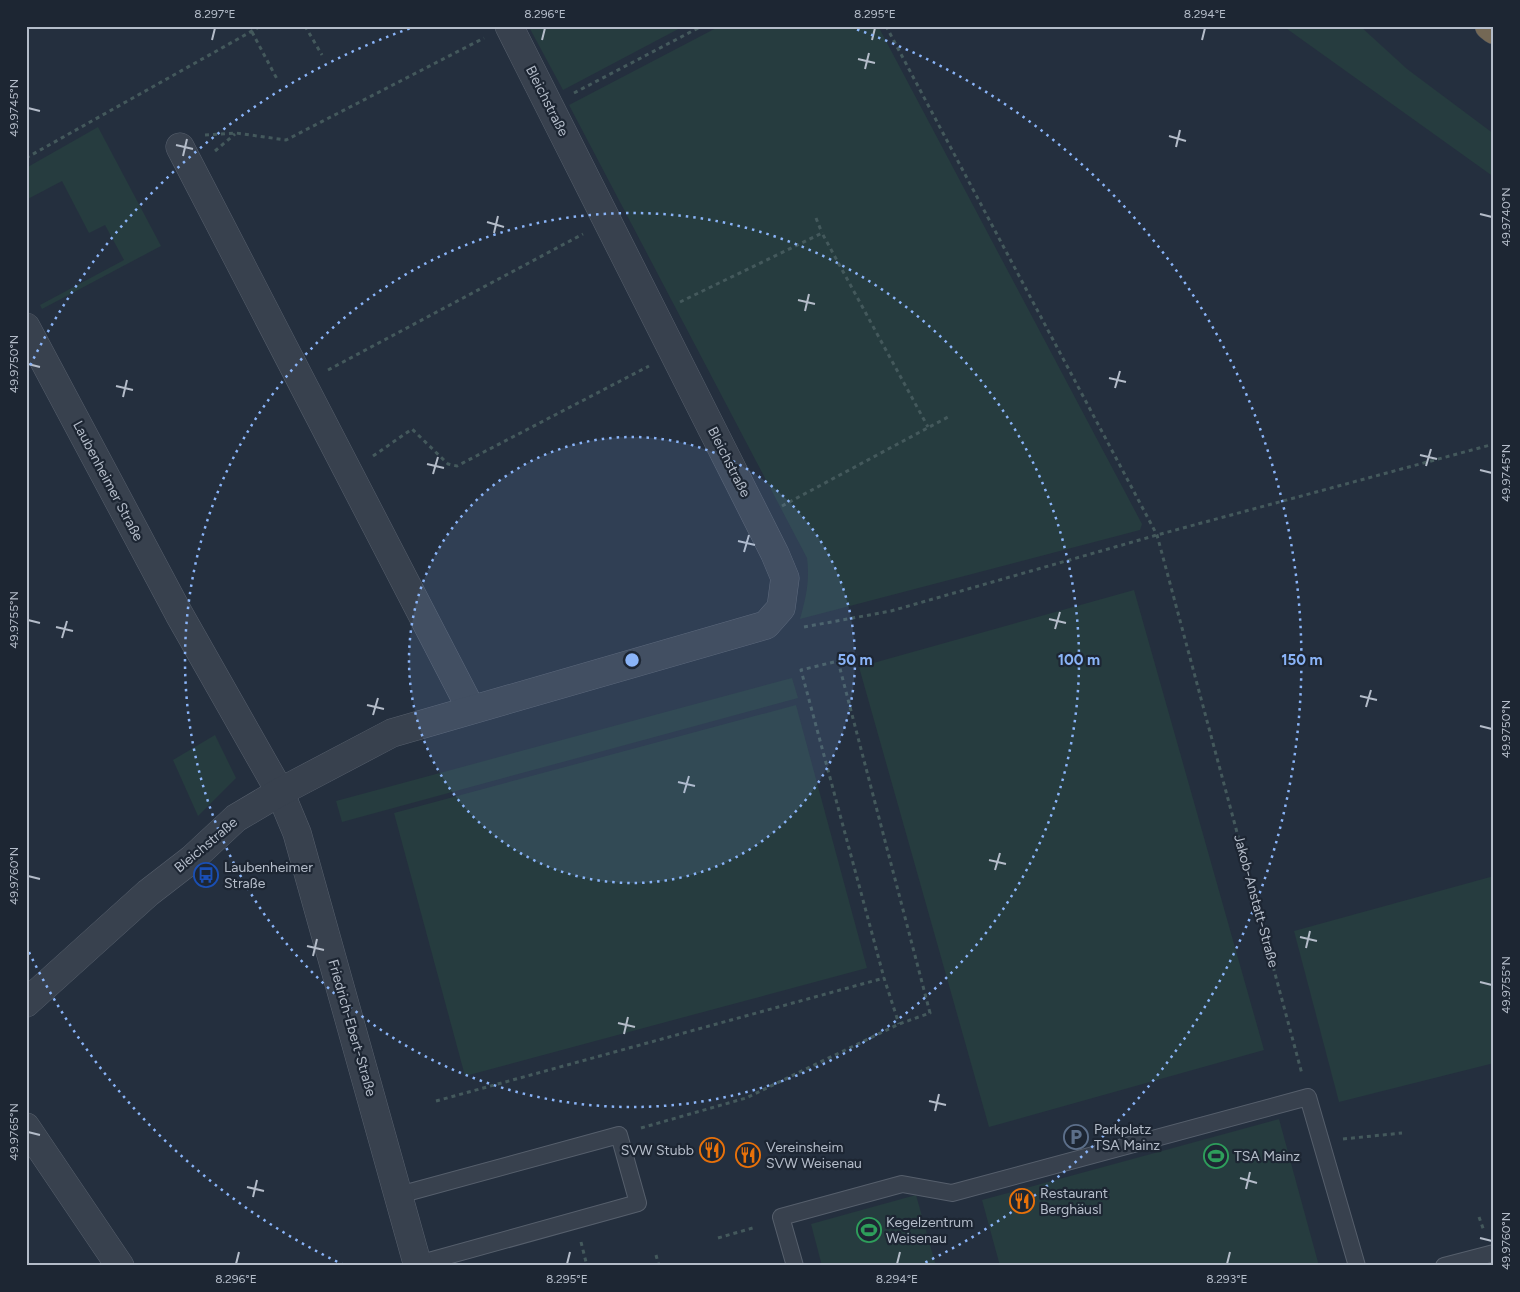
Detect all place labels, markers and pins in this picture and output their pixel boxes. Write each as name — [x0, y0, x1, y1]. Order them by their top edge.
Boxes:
centre of rings — [623, 651, 641, 669]
place label: Laubenheimer Straße — [224, 859, 313, 892]
bus stop icon: Laubenheimer Straße — [193, 862, 219, 888]
place label: Parkplatz TSA Mainz — [1094, 1121, 1160, 1154]
parking icon: Parkplatz TSA Mainz — [1063, 1124, 1089, 1150]
restaurant icon: SVW Stubb — [699, 1137, 725, 1163]
place label: Vereinsheim SVW Weisenau — [766, 1139, 862, 1172]
place label: SVW Stubb — [621, 1142, 694, 1159]
restaurant icon: Vereinsheim SVW Weisenau — [735, 1142, 761, 1168]
sports icon: TSA Mainz — [1203, 1143, 1229, 1169]
place label: TSA Mainz — [1234, 1148, 1300, 1165]
place label: Restaurant Berghäusl — [1040, 1185, 1108, 1218]
restaurant icon: Restaurant Berghäusl — [1009, 1188, 1035, 1214]
place label: Kegelzentrum Weisenau — [886, 1214, 973, 1247]
sports icon: Kegelzentrum Weisenau — [856, 1217, 882, 1243]

